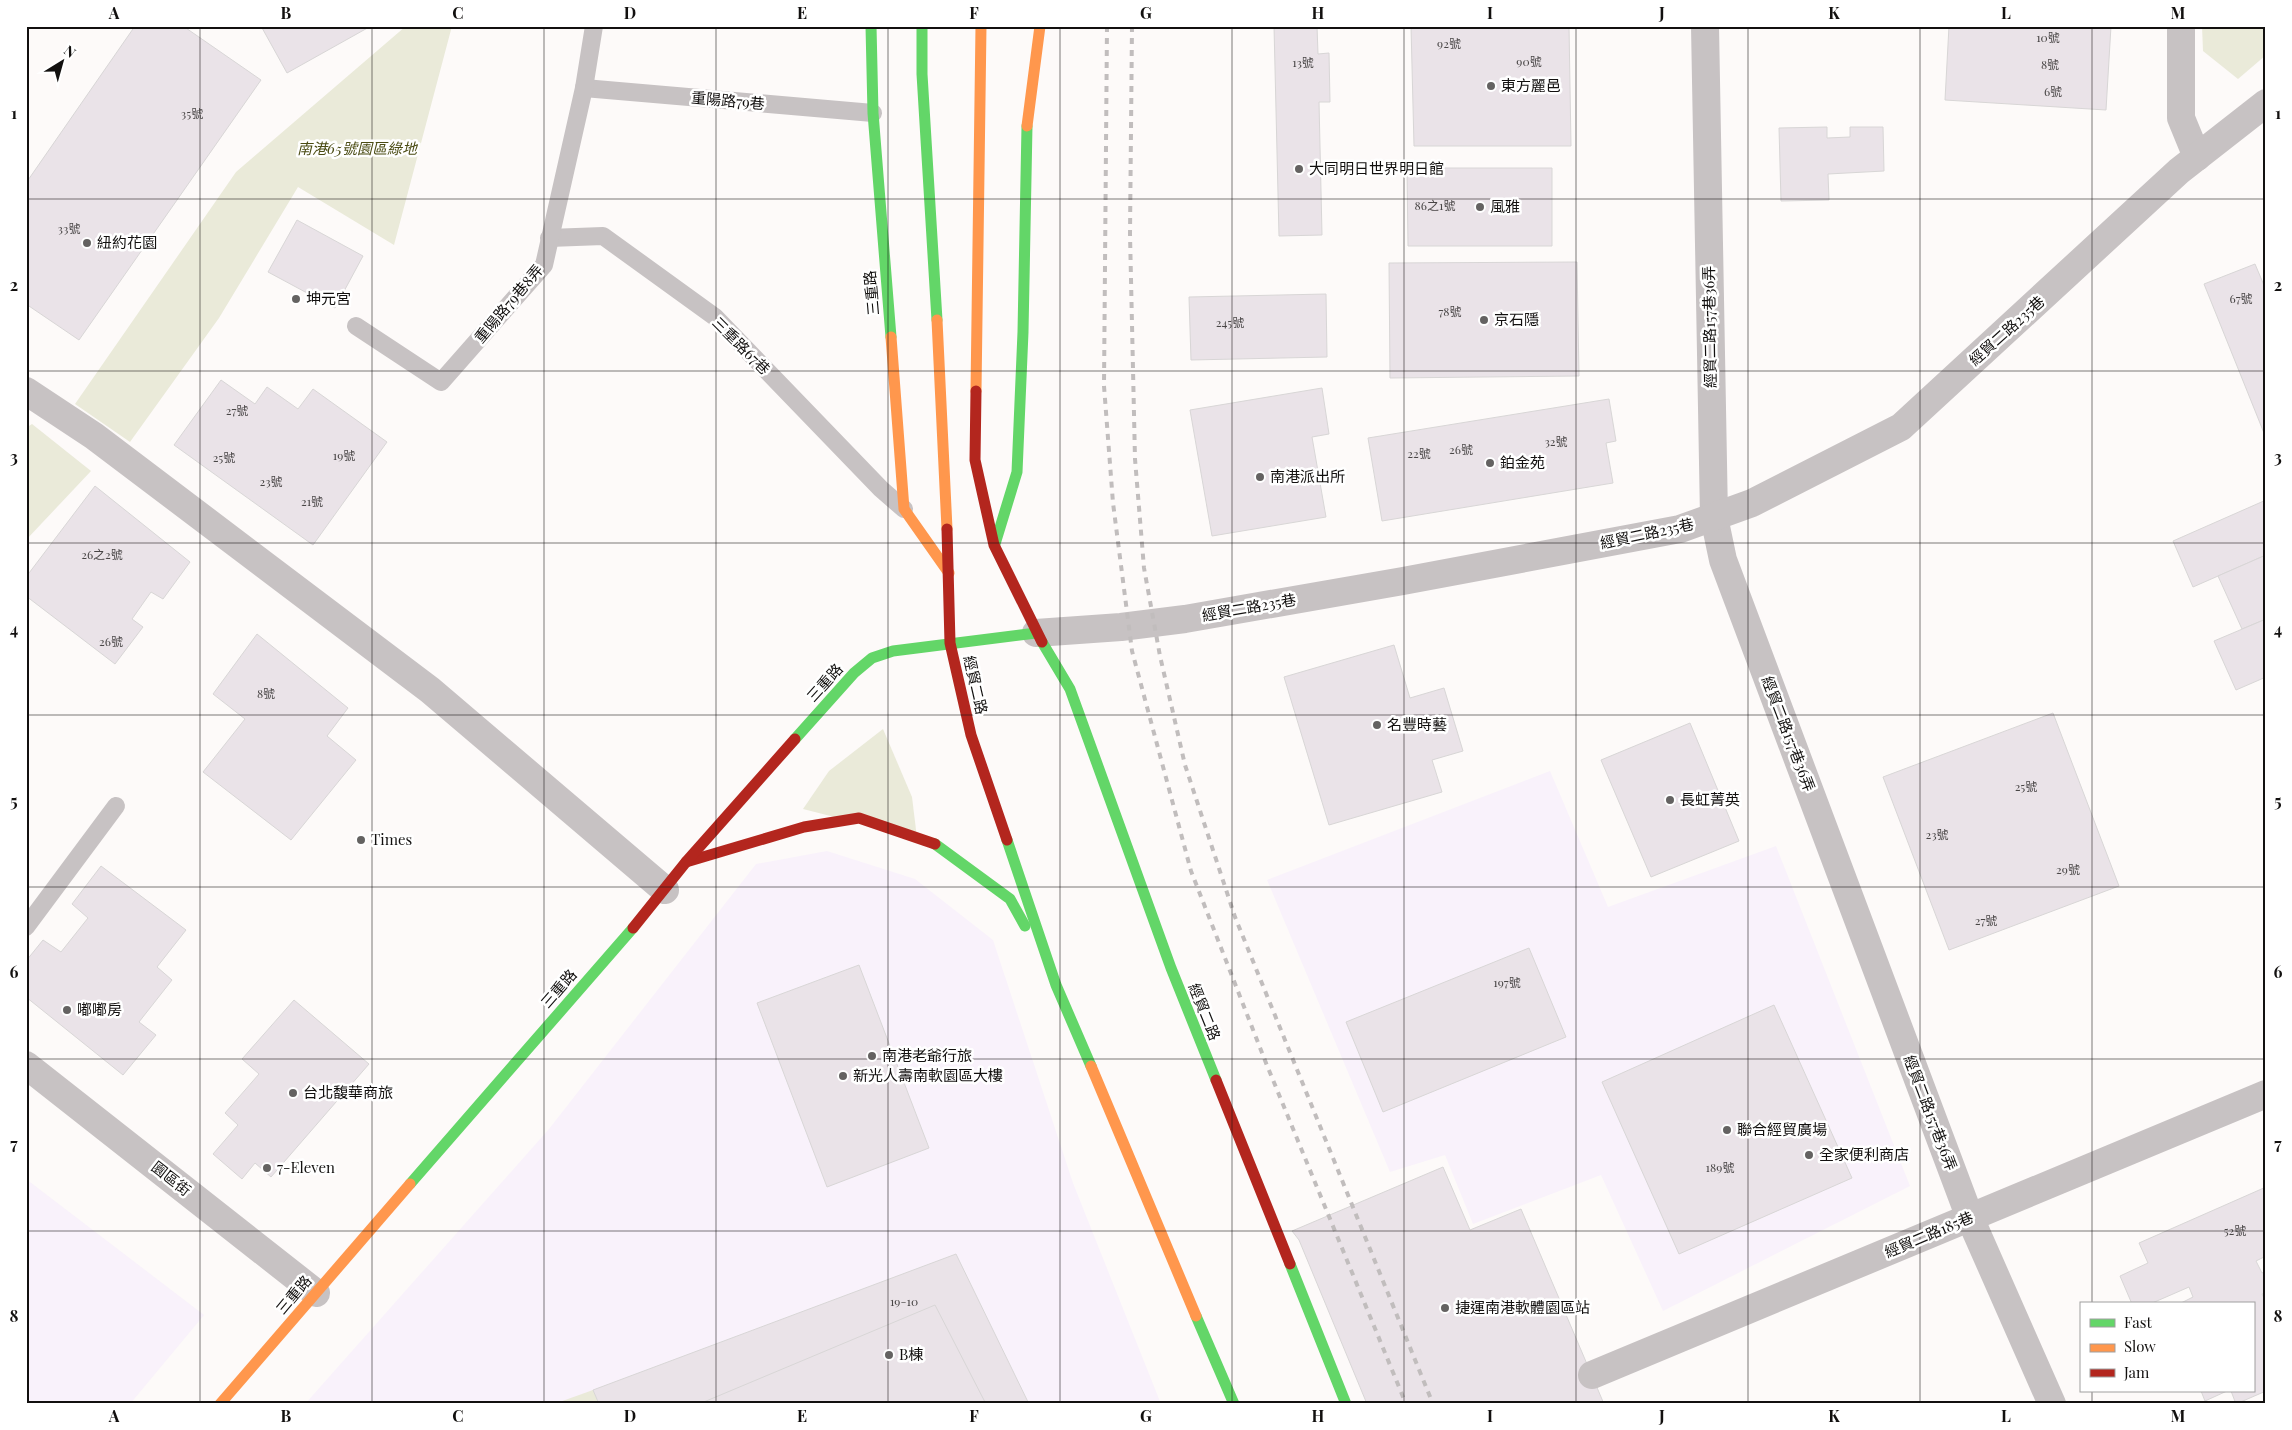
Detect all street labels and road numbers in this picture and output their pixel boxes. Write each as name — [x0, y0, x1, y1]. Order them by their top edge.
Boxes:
street label: 重陽路79巷 — [690, 87, 766, 113]
street label: 重陽路79巷8弄 — [470, 260, 547, 347]
street label: 經貿二路157巷36弄 — [1698, 266, 1720, 388]
street label: 三重路 — [859, 270, 883, 316]
street label: 經貿二路235巷 — [1964, 291, 2048, 370]
street label: 三重路67巷 — [709, 312, 775, 378]
street label: 經貿二路235巷 — [1598, 513, 1695, 553]
street label: 經貿二路235巷 — [1200, 589, 1297, 625]
street label: 經貿二路 — [959, 653, 992, 716]
street label: 三重路 — [802, 659, 847, 706]
street label: 經貿二路157巷36弄 — [1758, 673, 1820, 794]
street label: 三重路 — [536, 965, 581, 1012]
street label: 經貿二路 — [1184, 980, 1225, 1043]
street label: 經貿二路157巷36弄 — [1900, 1052, 1962, 1173]
street label: 園區街 — [148, 1156, 196, 1200]
street label: 經貿二路185巷 — [1881, 1206, 1976, 1262]
street label: 三重路 — [271, 1271, 315, 1318]

